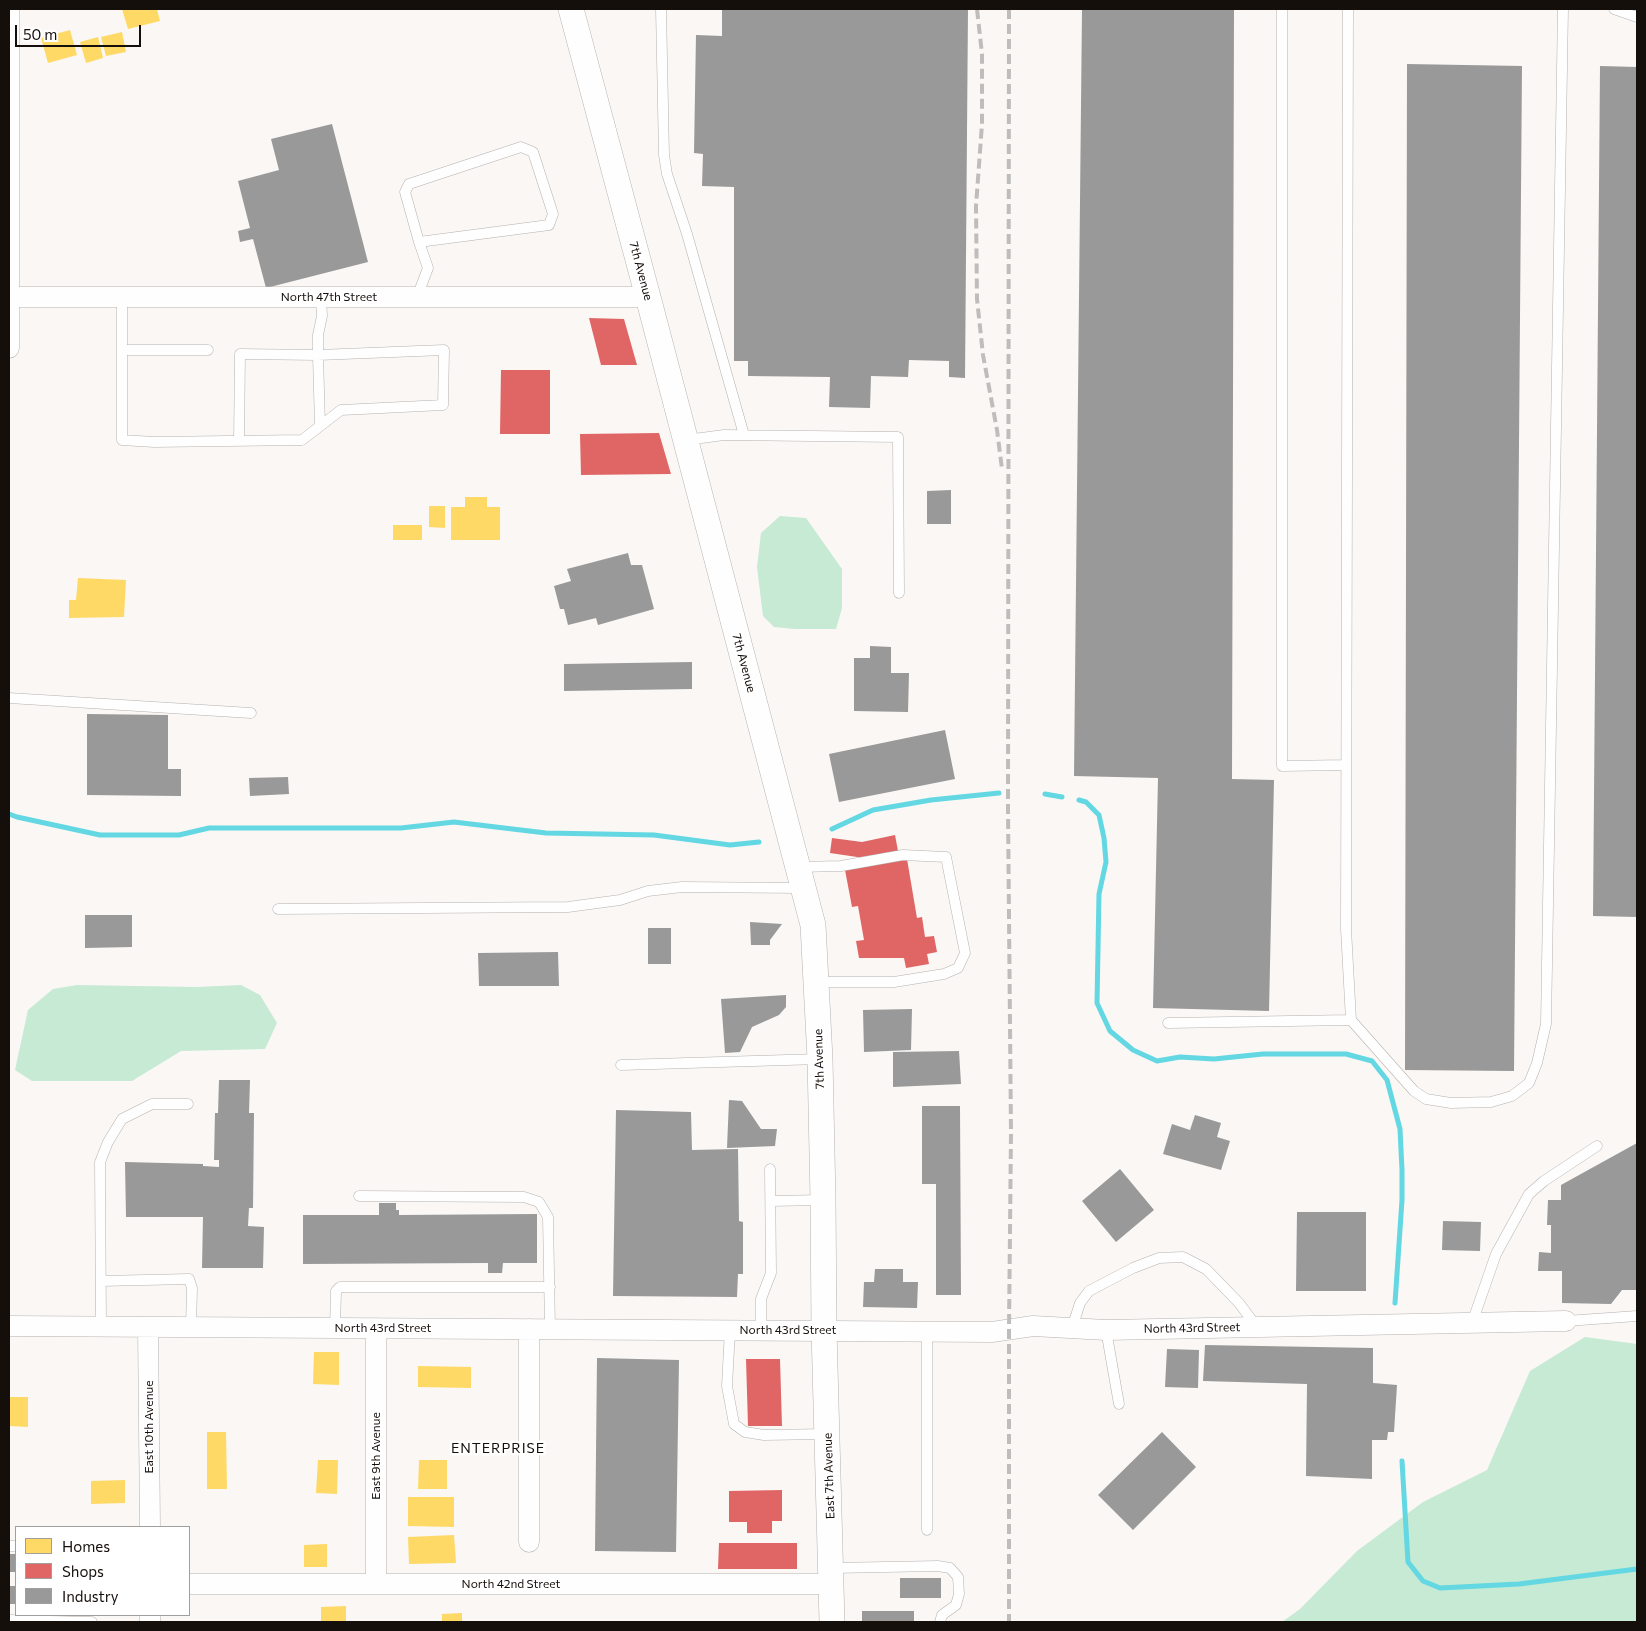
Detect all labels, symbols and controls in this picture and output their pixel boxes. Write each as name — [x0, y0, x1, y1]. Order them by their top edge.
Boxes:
scale bar — [18, 15, 144, 47]
text: 50 m — [23, 25, 57, 43]
street label: 7th Avenue — [626, 240, 656, 302]
street label: North 47th Street — [281, 290, 377, 304]
street label: 7th Avenue — [729, 632, 759, 694]
street label: 7th Avenue — [811, 1029, 827, 1089]
street label: North 43rd Street — [1143, 1320, 1241, 1336]
street label: North 43rd Street — [335, 1321, 431, 1335]
street label: North 43rd Street — [740, 1323, 836, 1337]
street label: East 10th Avenue — [142, 1380, 156, 1474]
street label: East 9th Avenue — [369, 1412, 383, 1500]
street label: East 7th Avenue — [820, 1433, 838, 1519]
district label: ENTERPRISE — [450, 1440, 546, 1456]
legend — [15, 1526, 190, 1616]
text: Homes — [62, 1537, 110, 1555]
text: Shops — [62, 1562, 104, 1580]
street label: North 42nd Street — [462, 1577, 560, 1591]
text: Industry — [62, 1587, 119, 1605]

